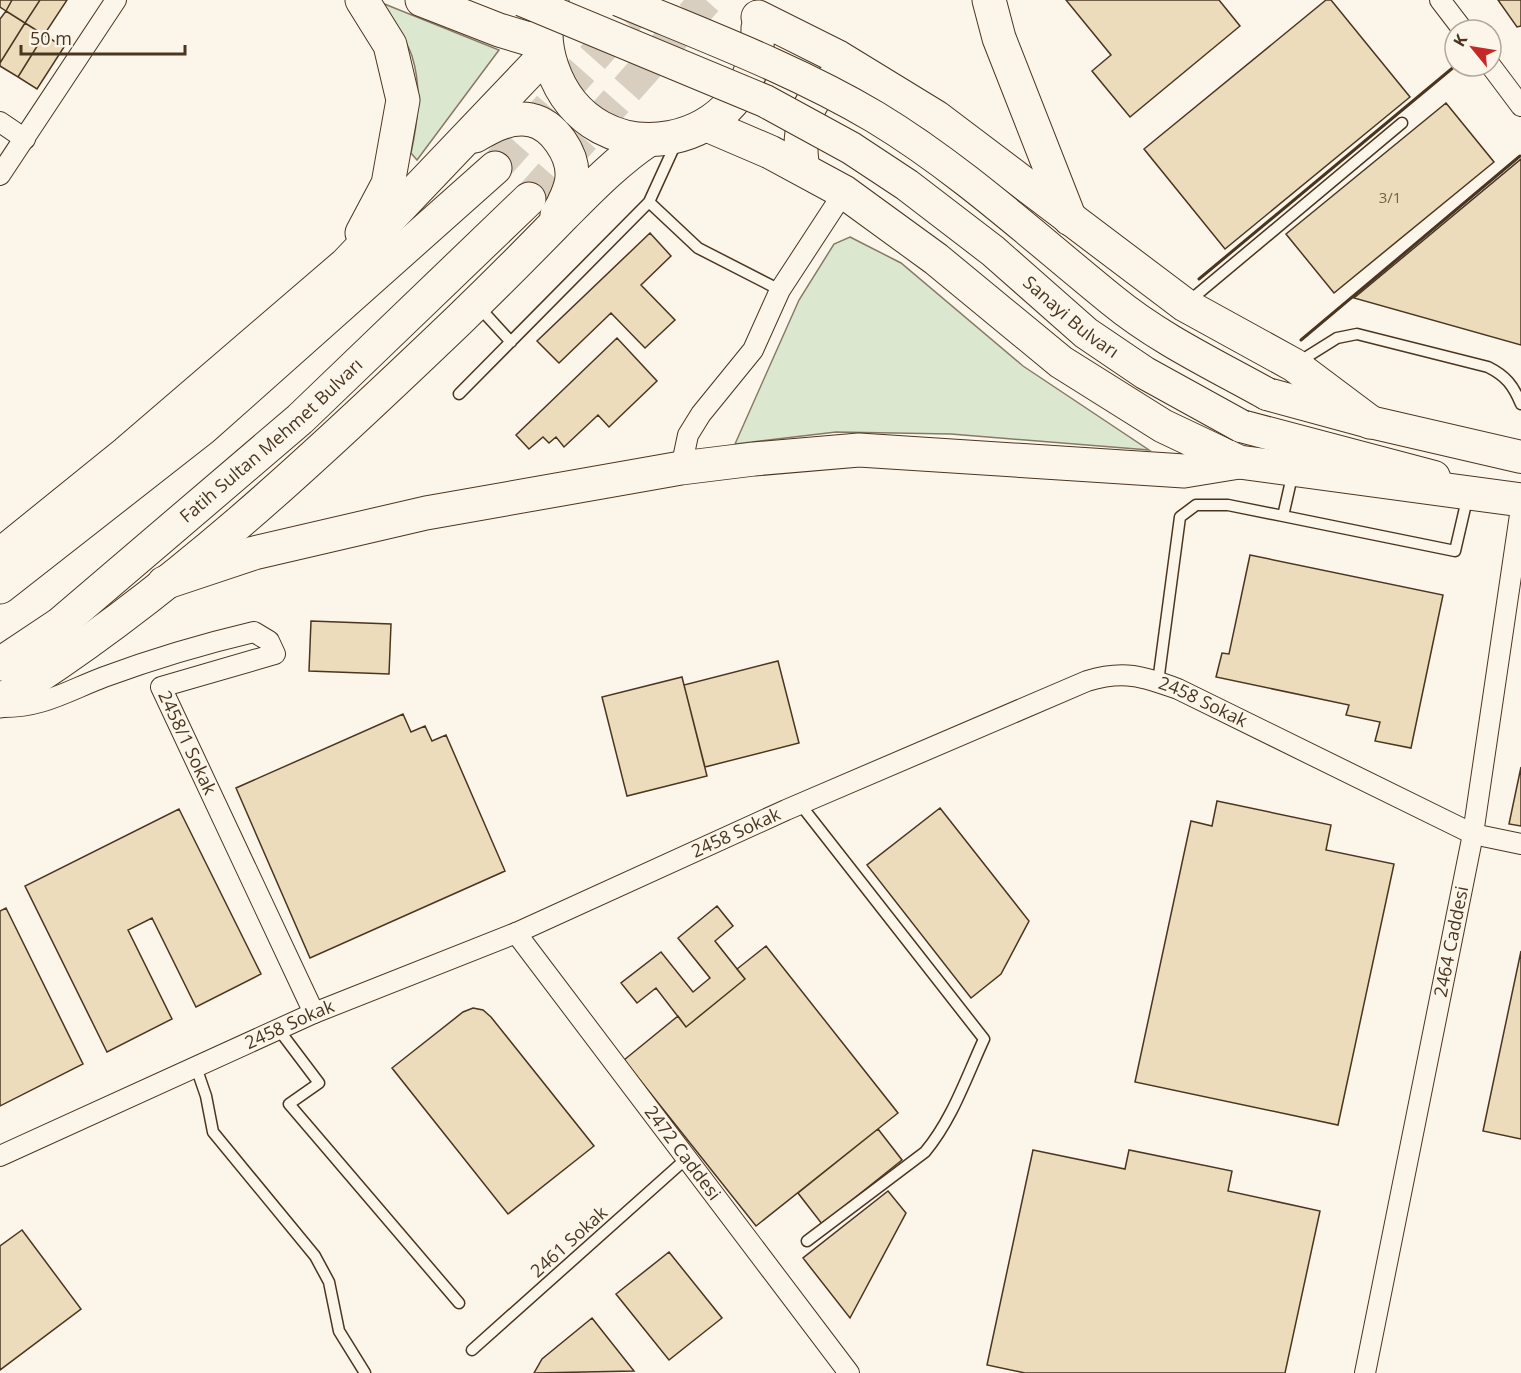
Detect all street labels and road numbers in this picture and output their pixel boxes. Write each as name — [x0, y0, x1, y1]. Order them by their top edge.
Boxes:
street label: Sanayi Bulvarı — [1018, 270, 1124, 363]
street label: Fatih Sultan Mehmet Bulvarı — [174, 352, 367, 528]
street label: 2458 Sokak — [1156, 670, 1252, 733]
street label: 2458/1 Sokak — [153, 686, 223, 799]
street label: 2458 Sokak — [687, 801, 784, 863]
street label: 2464 Caddesi — [1428, 884, 1473, 999]
street label: 2458 Sokak — [241, 993, 338, 1054]
street label: 2472 Caddesi — [640, 1100, 727, 1205]
street label: 2461 Sokak — [525, 1200, 612, 1282]

